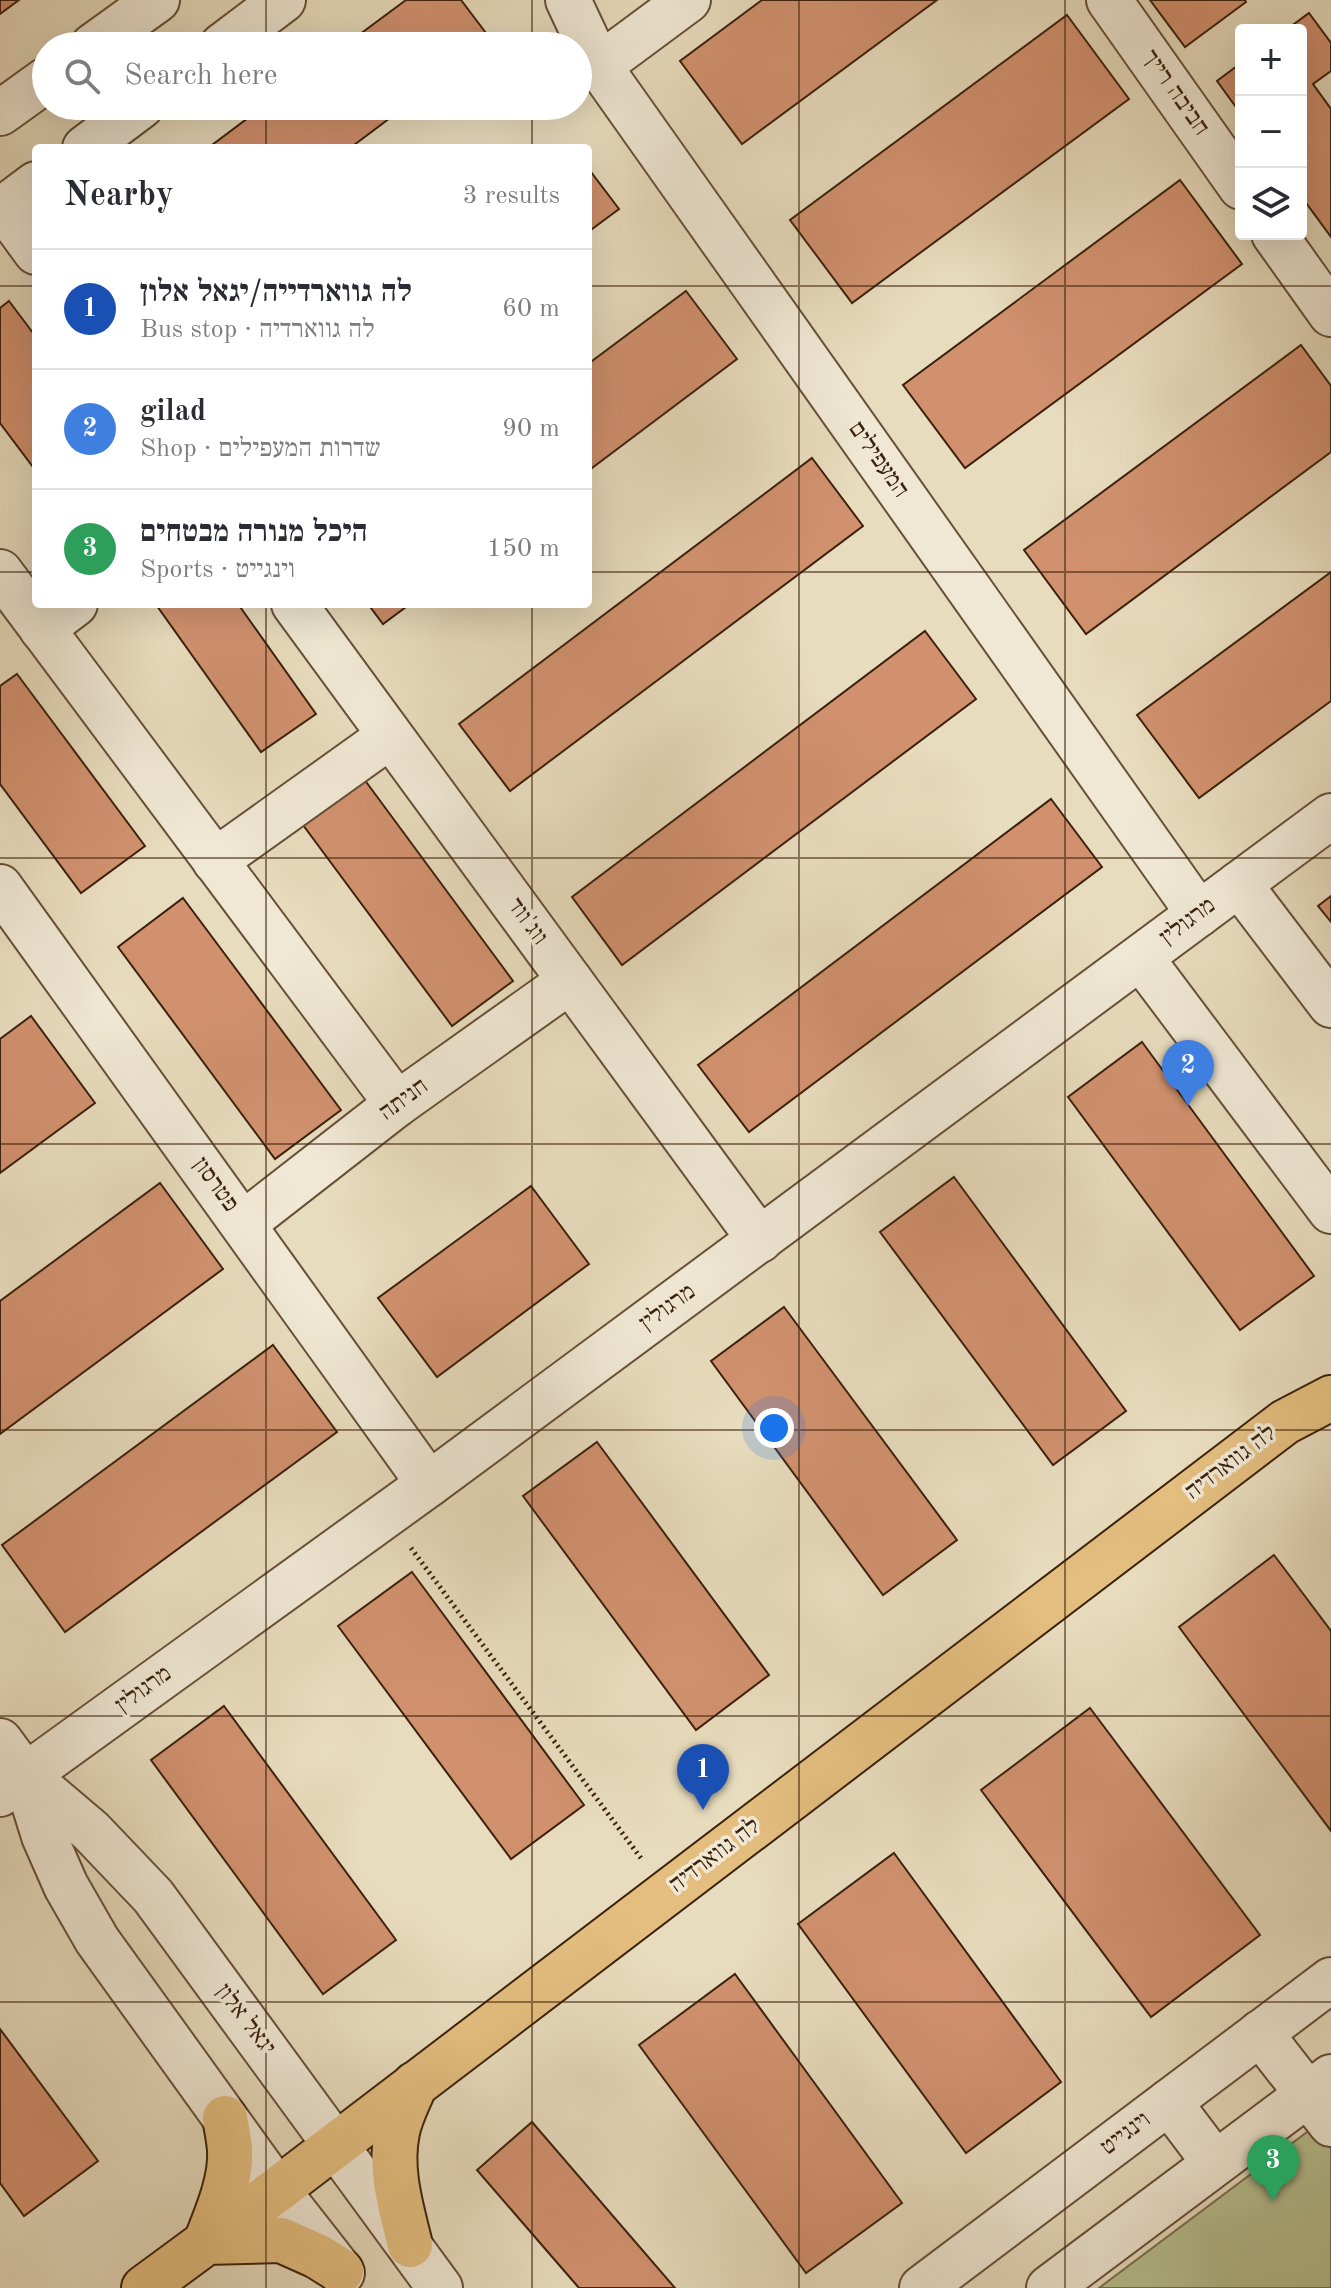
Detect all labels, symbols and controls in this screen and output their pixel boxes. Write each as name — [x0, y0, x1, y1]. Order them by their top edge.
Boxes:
map controls — [1235, 24, 1307, 240]
button: + — [1235, 24, 1307, 96]
search box — [32, 32, 592, 120]
street label: חביבה רייך — [1137, 46, 1213, 140]
icon: search — [60, 54, 104, 98]
text: Search here — [124, 61, 278, 91]
button: − — [1235, 96, 1307, 168]
button: layers — [1235, 168, 1307, 240]
text: Nearby — [64, 179, 174, 213]
text: 3 results — [462, 183, 560, 209]
text: לה גווארדייה/יגאל אלון — [140, 278, 412, 308]
text: 1 — [82, 296, 98, 322]
text: 60 m — [502, 296, 560, 322]
text: Bus stop · לה גווארדיה — [140, 317, 375, 343]
text: gilad — [140, 397, 206, 427]
text: 2 — [82, 416, 98, 442]
text: 90 m — [502, 416, 560, 442]
street label: המעפילים — [843, 417, 914, 502]
text: Shop · שדרות המעפילים — [140, 436, 381, 462]
text: היכל מנורה מבטחים — [140, 518, 368, 548]
text: 3 — [82, 536, 98, 562]
text: 150 m — [487, 536, 560, 562]
text: Sports · וינגייט — [140, 557, 295, 583]
street label: מרגולין — [1155, 892, 1220, 950]
street label: ווג'ווד — [502, 894, 552, 950]
pin: 2 — [1162, 1040, 1214, 1106]
street label: חניתה — [375, 1074, 433, 1126]
street label: פטרסון — [188, 1154, 242, 1216]
street label: מרגולין — [635, 1278, 700, 1336]
your location — [754, 1408, 794, 1448]
street label: לה גווארדיה — [1180, 1420, 1281, 1505]
street label: מרגולין — [111, 1660, 176, 1718]
pin: 1 — [677, 1744, 729, 1810]
street label: לה גווארדיה — [664, 1813, 765, 1898]
street label: יגאל אלון — [211, 1979, 281, 2060]
street label: וינגייט — [1097, 2108, 1155, 2160]
pin: 3 — [1247, 2135, 1299, 2201]

